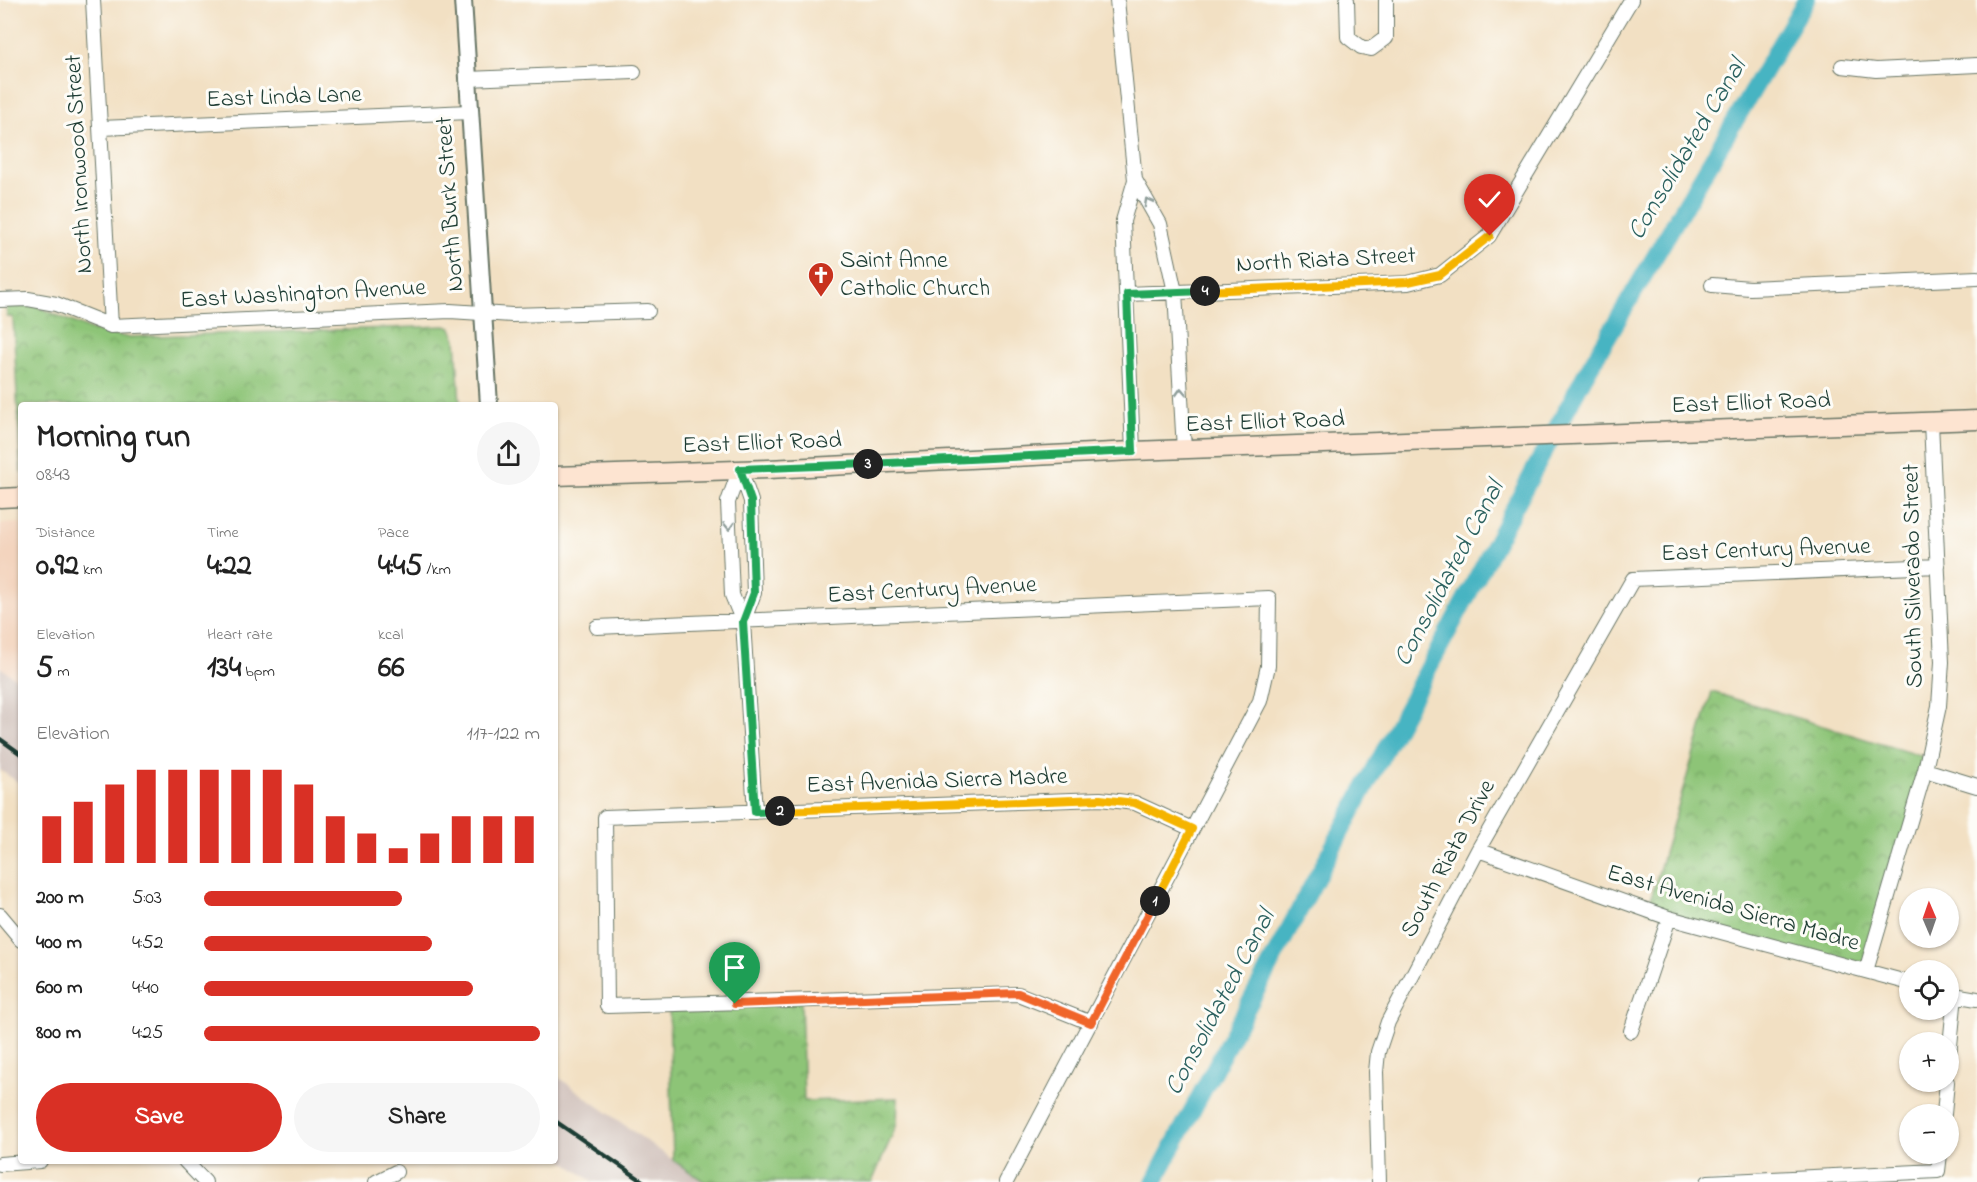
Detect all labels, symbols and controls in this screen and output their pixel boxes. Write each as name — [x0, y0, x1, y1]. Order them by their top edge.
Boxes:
water label: Consolidated Canal — [1619, 50, 1759, 248]
street label: North Ironwood Street — [57, 54, 103, 274]
street label: East Linda Lane — [206, 78, 363, 118]
street label: North Burk Street — [427, 115, 475, 293]
pin — [1464, 174, 1515, 236]
icon: check — [1473, 183, 1506, 216]
one-way arrow — [1144, 198, 1155, 208]
street label: North Riata Street — [1235, 239, 1417, 283]
place label: Saint Anne Catholic Church — [840, 244, 990, 307]
church icon: Saint Anne Catholic Church — [806, 260, 836, 298]
street label: East Washington Avenue — [179, 271, 427, 319]
pin: 4 — [1190, 276, 1220, 306]
text: 4 — [1202, 279, 1208, 303]
street label: East Elliot Road — [1671, 384, 1832, 424]
one-way arrow — [1174, 388, 1187, 397]
street label: East Elliot Road — [1185, 403, 1346, 443]
text: Morning run — [36, 414, 190, 462]
button: share — [477, 422, 540, 485]
street label: East Elliot Road — [682, 424, 843, 464]
pin: 3 — [853, 449, 883, 479]
text: 3 — [865, 452, 871, 476]
text: 08:43 — [36, 461, 70, 490]
street label: South Silverado Street — [1895, 464, 1933, 688]
water label: Consolidated Canal — [1385, 472, 1516, 674]
text: Distance — [36, 521, 95, 545]
text: Time — [207, 521, 239, 545]
text: Pace — [378, 521, 409, 545]
one-way arrow — [723, 521, 736, 530]
street label: East Century Avenue — [1661, 530, 1872, 573]
text: 0.92 — [36, 545, 79, 589]
text: 4:22 — [207, 545, 252, 589]
text: 4:45 — [378, 545, 422, 589]
text: km — [79, 558, 102, 582]
text: /km — [422, 558, 451, 582]
street label: East Century Avenue — [826, 568, 1038, 615]
text: Elevation — [36, 623, 95, 647]
text: Heart rate — [207, 623, 273, 647]
text: kcal — [378, 623, 403, 647]
text: 5 — [36, 647, 53, 691]
text: 134 — [207, 647, 241, 691]
text: 66 — [378, 647, 404, 691]
text: m — [53, 660, 70, 684]
text: bpm — [241, 660, 275, 684]
text: Elevation — [36, 720, 110, 749]
text: 117–122 m — [467, 720, 540, 749]
street label: East Avenida Sierra Madre — [806, 760, 1068, 804]
street label: South Riata Drive — [1393, 773, 1506, 944]
pin: 2 — [765, 796, 795, 826]
text: 2 — [776, 799, 784, 823]
street label: East Avenida Sierra Madre — [1603, 856, 1864, 962]
text: 200 m — [36, 884, 84, 913]
text: 5:03 — [132, 884, 162, 913]
pin: 1 — [1140, 886, 1170, 916]
north arrow — [1899, 888, 1959, 948]
map controls — [1899, 888, 1959, 1164]
text: 1 — [1152, 889, 1158, 913]
water label: Consolidated Canal — [1156, 901, 1287, 1103]
text: 400 m — [36, 929, 82, 958]
text: 4:52 — [132, 929, 163, 958]
pin — [709, 942, 760, 1004]
icon: arrive — [718, 951, 751, 984]
button: locate — [1899, 960, 1959, 1020]
text: 600 m — [36, 974, 83, 1003]
text: 4:40 — [132, 974, 159, 1003]
text: 800 m — [36, 1019, 81, 1048]
text: 4:25 — [132, 1019, 163, 1048]
button: + — [1899, 1032, 1959, 1092]
button: Save — [36, 1083, 282, 1152]
button: Share — [294, 1083, 540, 1152]
button: − — [1899, 1104, 1959, 1164]

